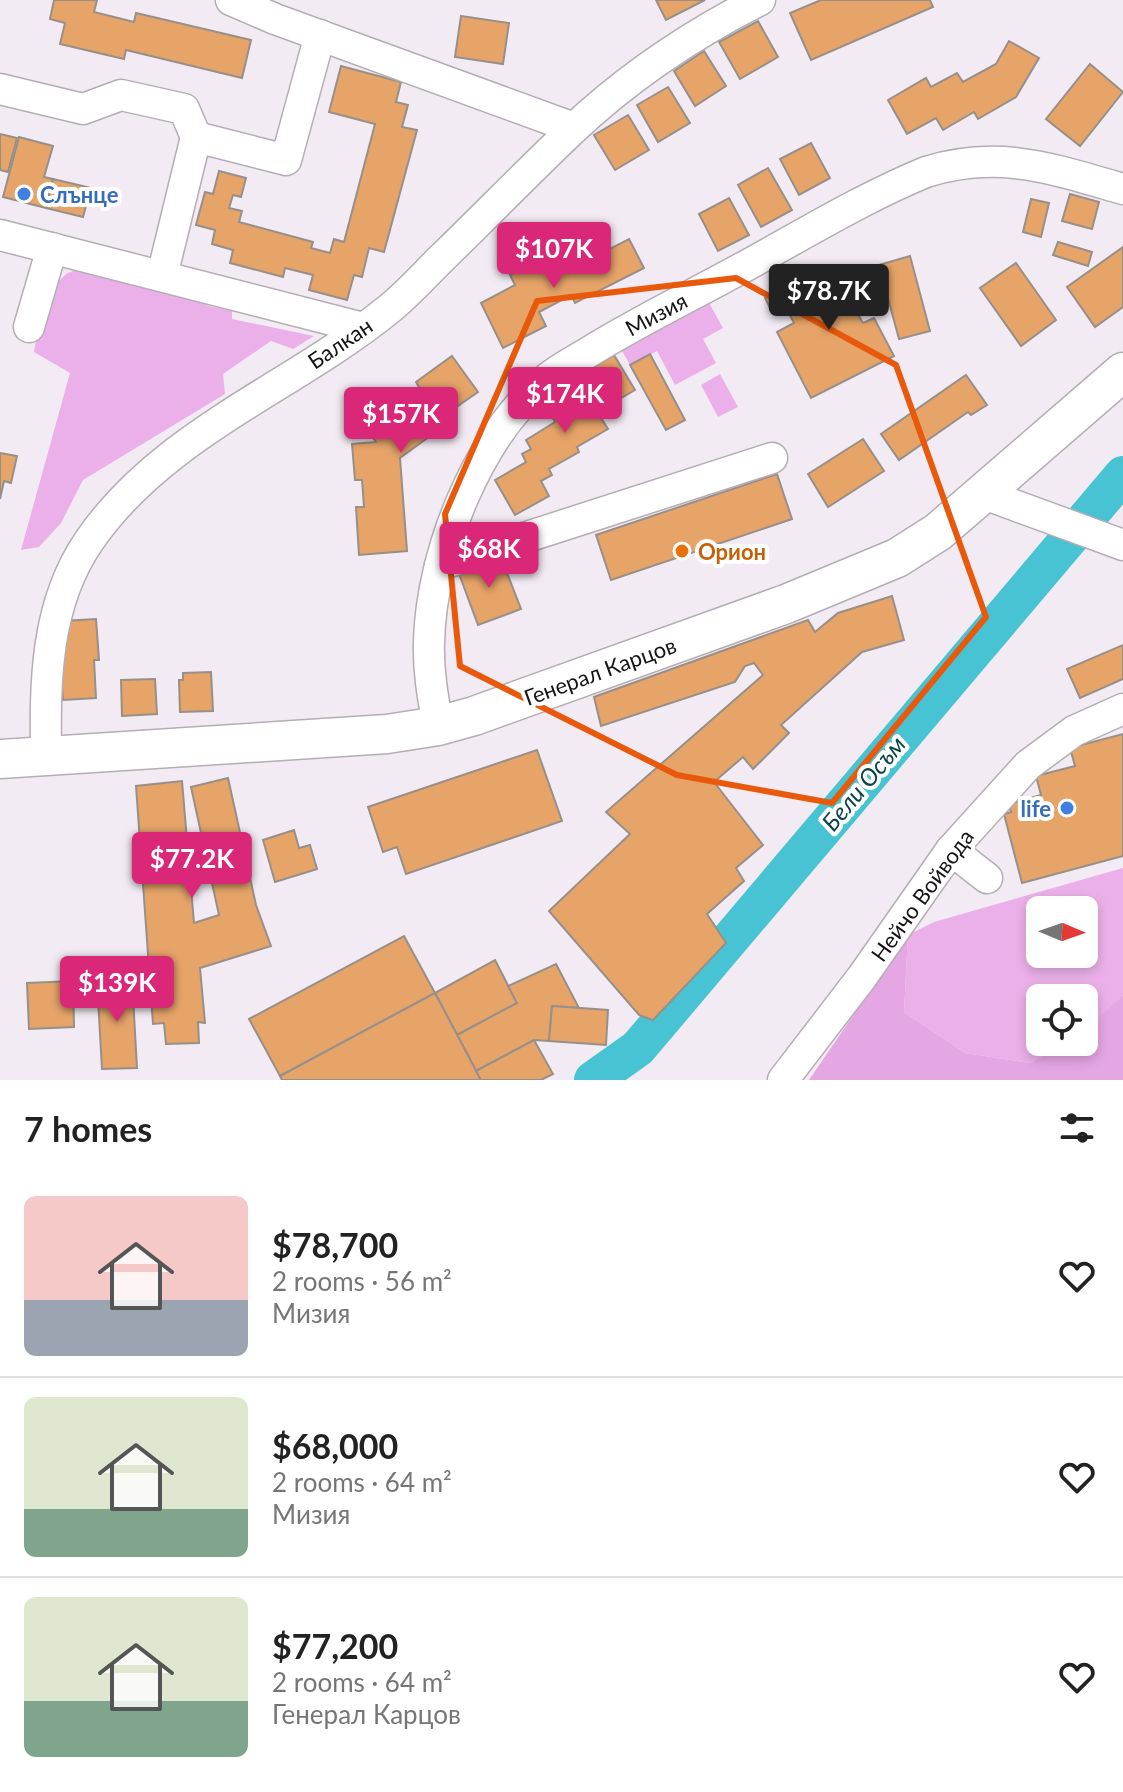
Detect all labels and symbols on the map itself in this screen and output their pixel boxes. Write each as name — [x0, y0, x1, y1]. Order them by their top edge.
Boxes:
place label: Слънце — [40, 181, 119, 208]
marker: Слънце — [15, 185, 33, 203]
pin: $107K — [498, 222, 610, 290]
pin: $78.7K — [764, 264, 894, 332]
street label: Мизия — [620, 287, 692, 341]
street label: Балкан — [303, 312, 377, 374]
pin: $174K — [509, 367, 621, 435]
pin: $157K — [345, 387, 457, 455]
pin: $68K — [442, 522, 536, 590]
place label: Орион — [698, 538, 766, 565]
marker: Орион — [673, 542, 691, 560]
street label: Генерал Карцов — [520, 631, 680, 711]
water label: Бели Осъм — [815, 730, 911, 836]
place label: life — [1021, 795, 1051, 822]
marker: life — [1058, 799, 1076, 817]
street label: Нейчо Войвода — [865, 824, 979, 966]
pin: $77.2K — [127, 832, 257, 900]
north arrow — [1026, 896, 1098, 968]
pin: $139K — [61, 956, 173, 1024]

